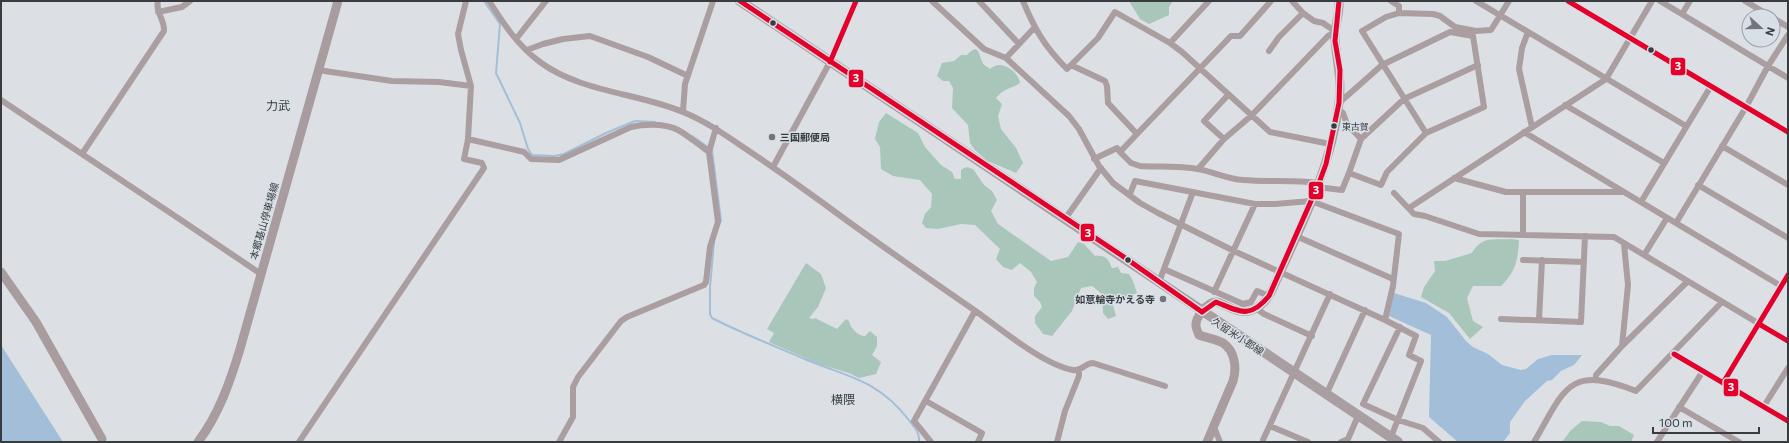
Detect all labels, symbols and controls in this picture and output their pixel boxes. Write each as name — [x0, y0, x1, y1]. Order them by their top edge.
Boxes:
north arrow — [1741, 8, 1781, 48]
unlabelled marker — [768, 18, 778, 28]
text: N — [1763, 26, 1778, 38]
unlabelled marker — [1646, 45, 1656, 55]
line badge: 3 — [1670, 57, 1686, 76]
text: 3 — [1675, 59, 1681, 72]
line badge: 3 — [848, 69, 864, 88]
text: 3 — [853, 71, 859, 84]
district label: 力武 — [266, 98, 290, 112]
marker: 東古賀 — [1329, 121, 1339, 131]
place label: 東古賀 — [1342, 121, 1369, 132]
place label: 三国郵便局 — [780, 131, 830, 143]
marker: 三国郵便局 — [767, 132, 777, 142]
street label: 本郷基山停車場線 — [247, 181, 281, 261]
line badge: 3 — [1308, 181, 1324, 200]
text: 3 — [1313, 183, 1319, 196]
line badge: 3 — [1080, 223, 1095, 242]
text: 3 — [1085, 226, 1091, 239]
unlabelled marker — [1123, 255, 1133, 265]
place label: 如意輪寺かえる寺 — [1075, 293, 1155, 305]
marker: 如意輪寺かえる寺 — [1158, 294, 1168, 304]
street label: 久留米小郡線 — [1210, 315, 1266, 357]
line badge: 3 — [1723, 378, 1739, 397]
text: 3 — [1728, 380, 1734, 393]
district label: 横隈 — [831, 392, 855, 406]
scale bar — [1653, 409, 1759, 435]
text: 100 m — [1659, 415, 1693, 429]

